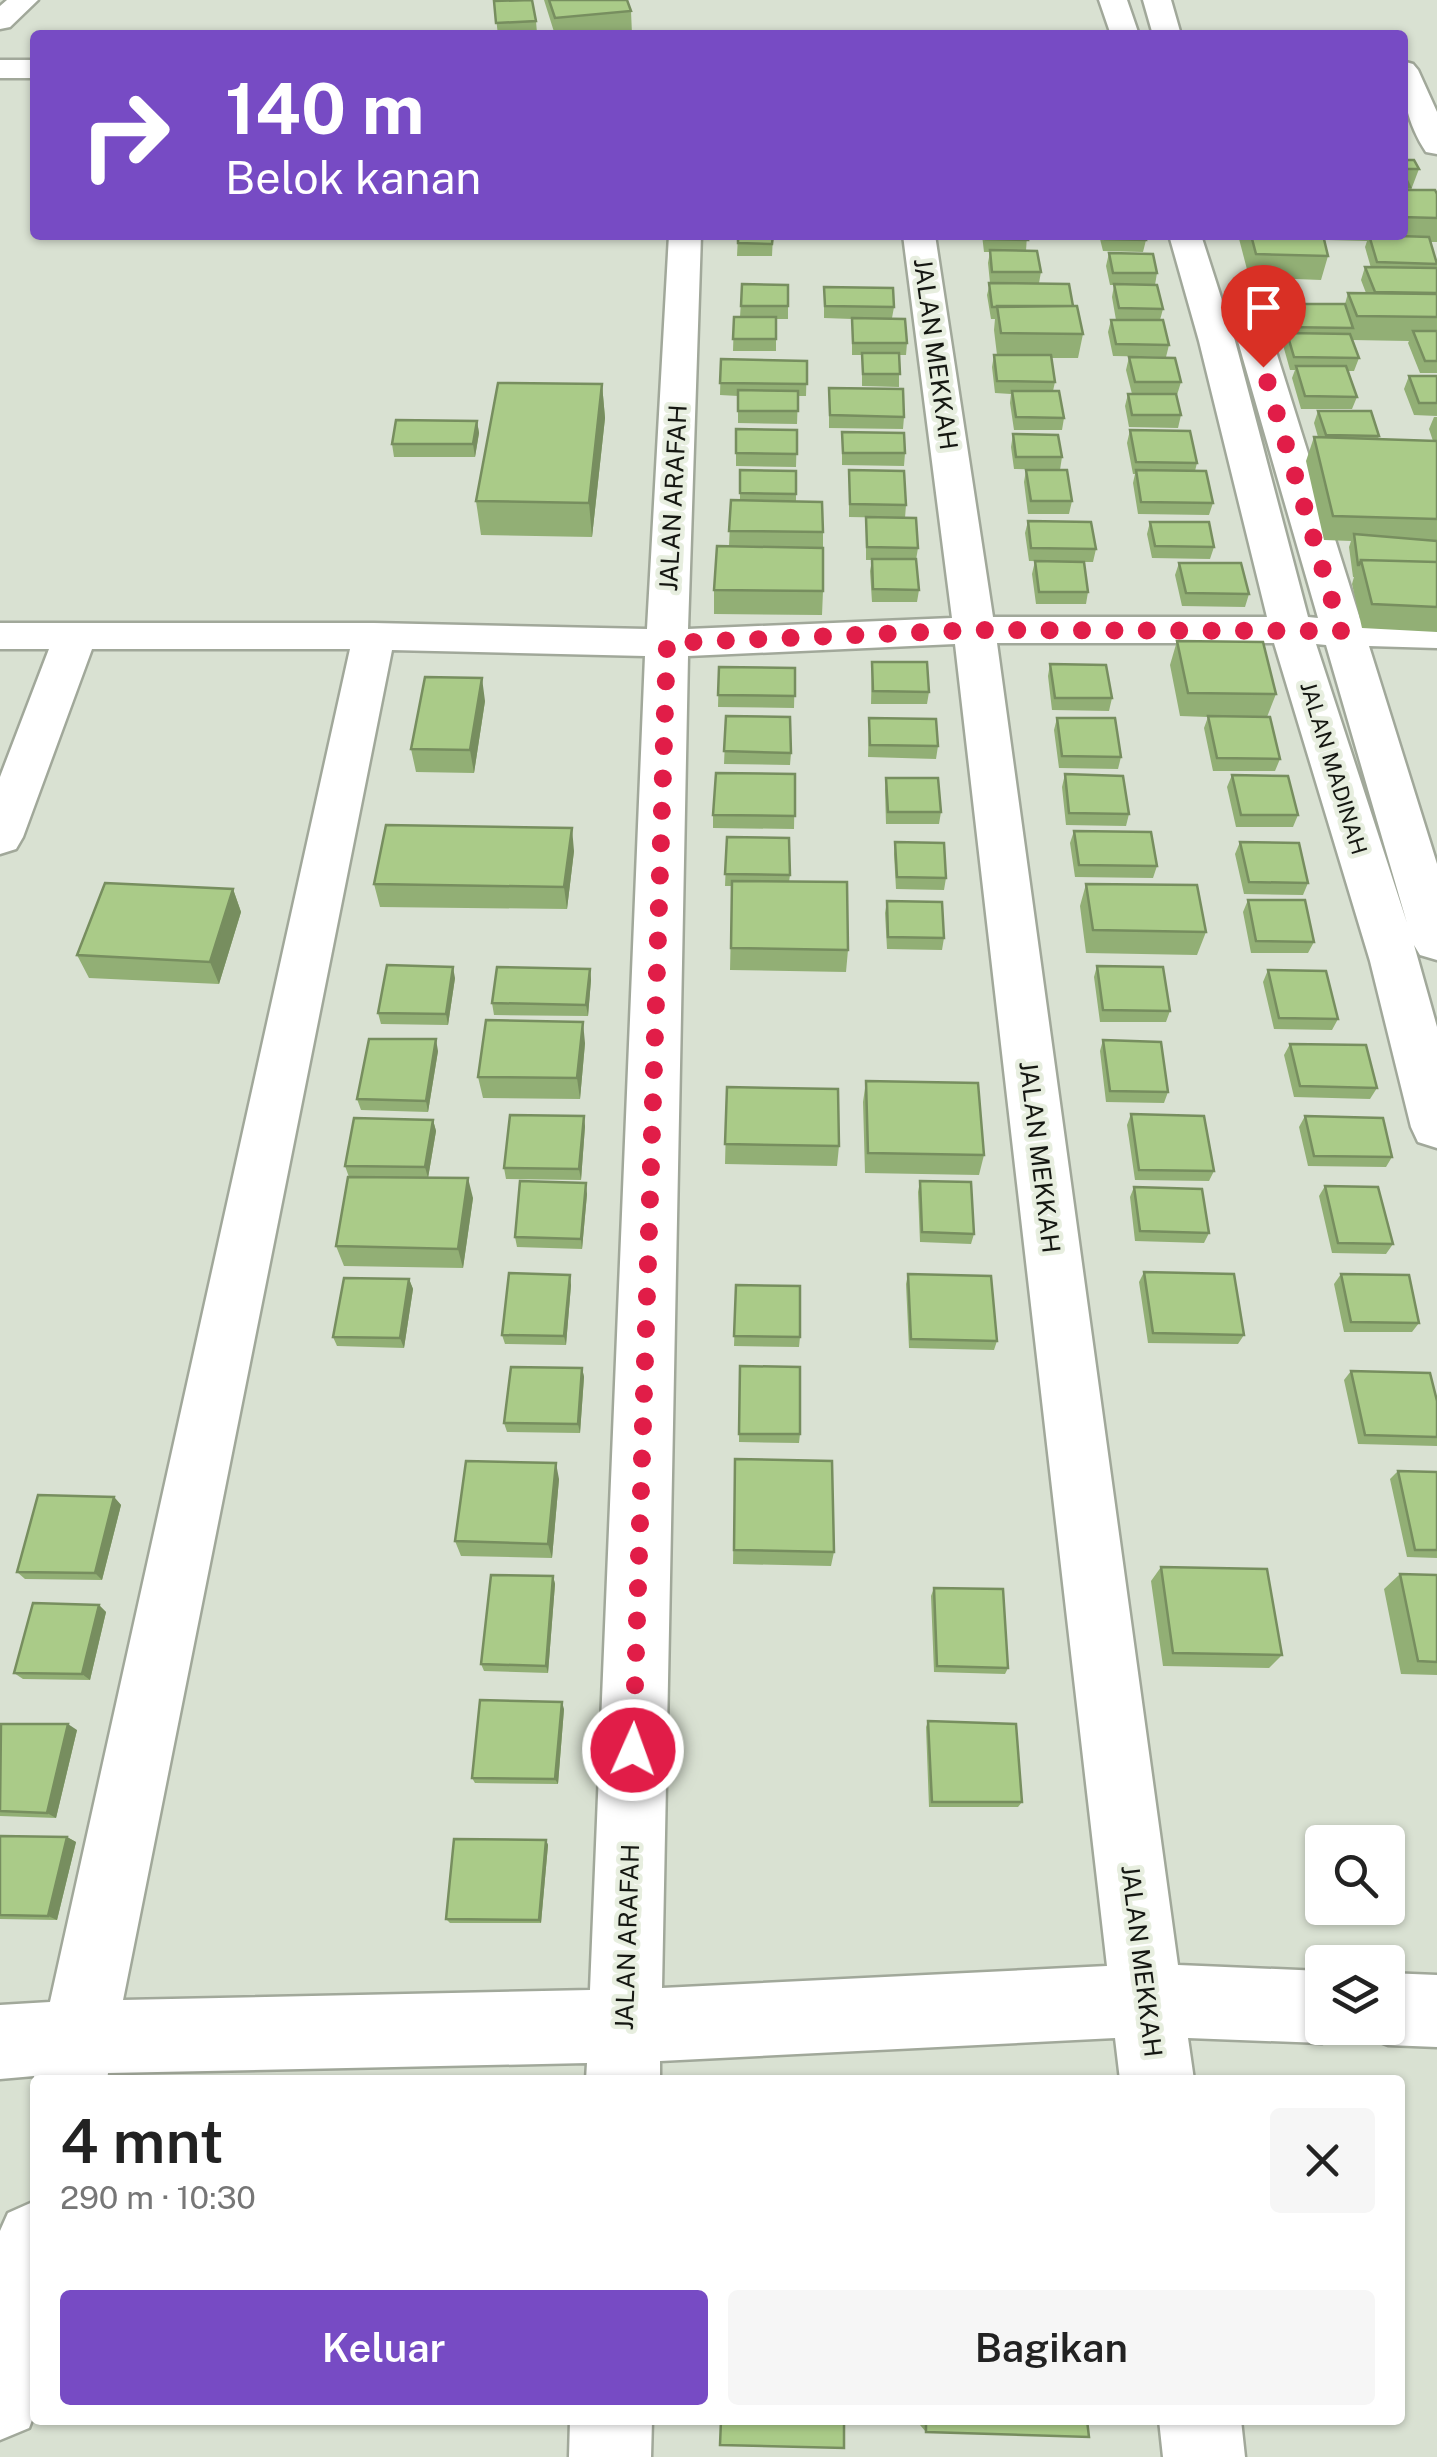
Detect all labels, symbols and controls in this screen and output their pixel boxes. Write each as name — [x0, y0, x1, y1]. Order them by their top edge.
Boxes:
text: 140 m — [225, 67, 424, 150]
icon: right — [60, 70, 190, 200]
text: Belok kanan — [225, 151, 481, 204]
street label: JALAN MEKKAH — [908, 256, 964, 452]
pin — [1221, 265, 1306, 368]
icon: arrive — [1236, 280, 1291, 335]
street label: JALAN ARAFAH — [653, 404, 693, 592]
street label: JALAN MADINAH — [1295, 678, 1373, 858]
street label: JALAN MEKKAH — [1013, 1059, 1067, 1255]
position arrow — [581, 1698, 685, 1802]
map controls — [1305, 1825, 1405, 2045]
button: search — [1305, 1825, 1405, 1925]
street label: JALAN ARAFAH — [609, 1843, 645, 2031]
street label: JALAN MEKKAH — [1115, 1863, 1169, 2059]
button: layers — [1305, 1945, 1405, 2045]
text: 4 mnt — [60, 2106, 224, 2177]
button: close — [1270, 2108, 1375, 2213]
text: 290 m · 10:30 — [60, 2179, 256, 2216]
button: Keluar — [60, 2290, 708, 2405]
button: Bagikan — [728, 2290, 1375, 2405]

